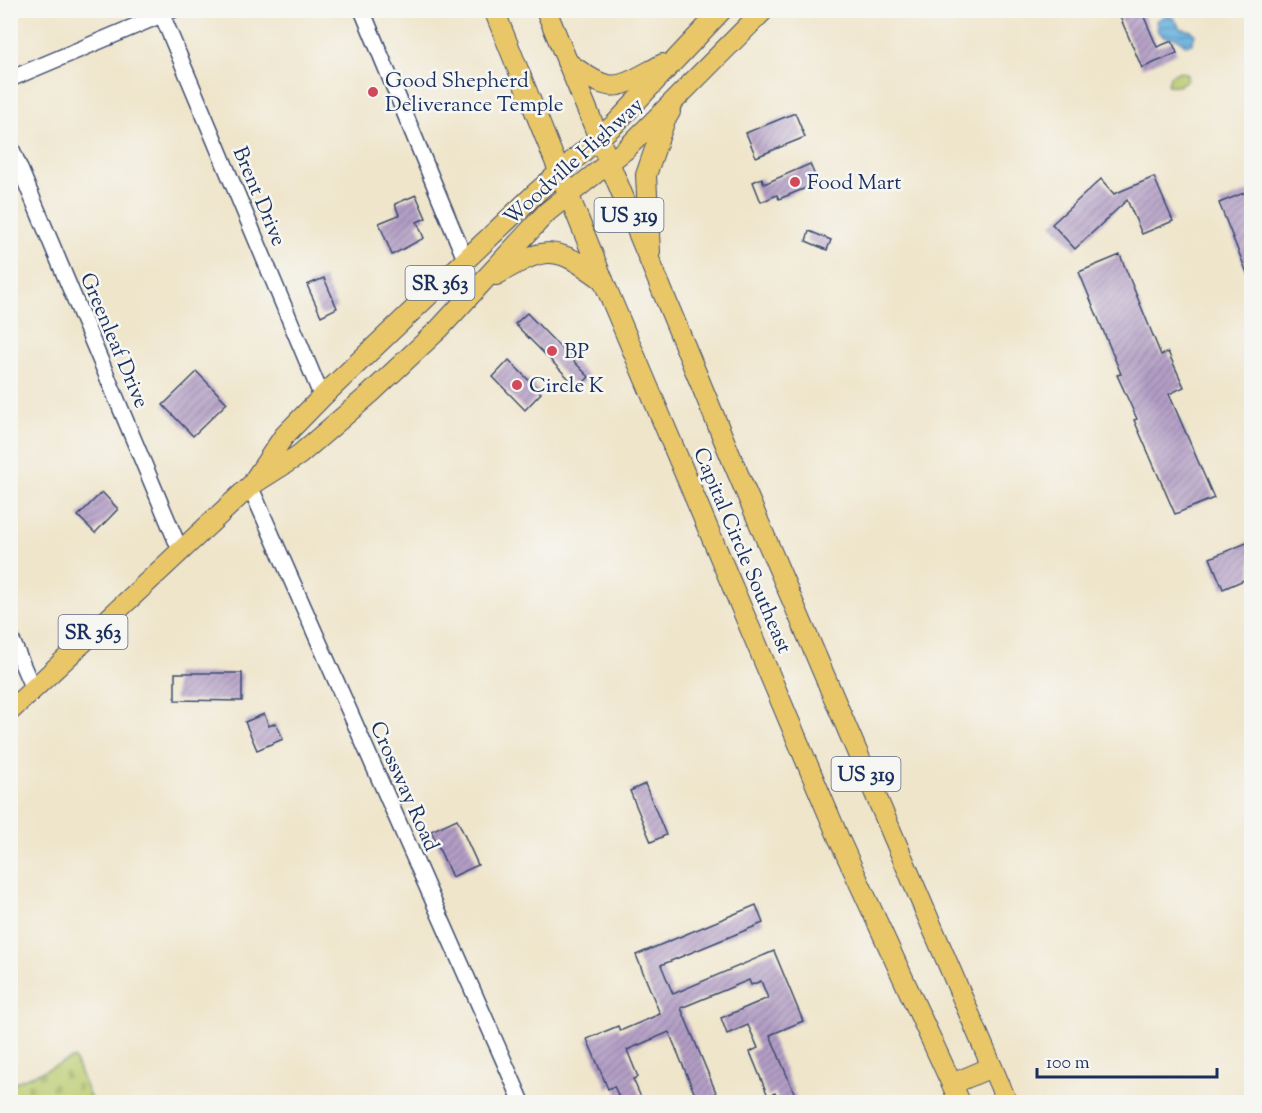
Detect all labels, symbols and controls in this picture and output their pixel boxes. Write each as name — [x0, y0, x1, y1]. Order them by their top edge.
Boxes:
place label: Good Shepherd Deliverance Temple — [385, 67, 564, 121]
marker: Good Shepherd Deliverance Temple — [366, 85, 380, 99]
street label: Woodville Highway — [498, 91, 651, 234]
street label: Brent Drive — [224, 142, 293, 251]
place label: Food Mart — [807, 169, 901, 199]
marker: Food Mart — [788, 175, 802, 189]
road number: US 319 — [594, 198, 664, 232]
road number: SR 363 — [406, 266, 474, 300]
street label: Greenleaf Drive — [71, 268, 155, 413]
place label: BP — [564, 338, 589, 368]
marker: BP — [545, 344, 559, 358]
place label: Circle K — [529, 372, 604, 402]
marker: Circle K — [510, 378, 524, 392]
street label: Capital Circle Southeast — [684, 443, 798, 658]
road number: SR 363 — [58, 615, 128, 649]
street label: Crossway Road — [361, 717, 445, 857]
road number: US 319 — [832, 757, 900, 791]
scale bar — [1037, 1041, 1217, 1079]
text: 100 m — [1046, 1051, 1090, 1077]

